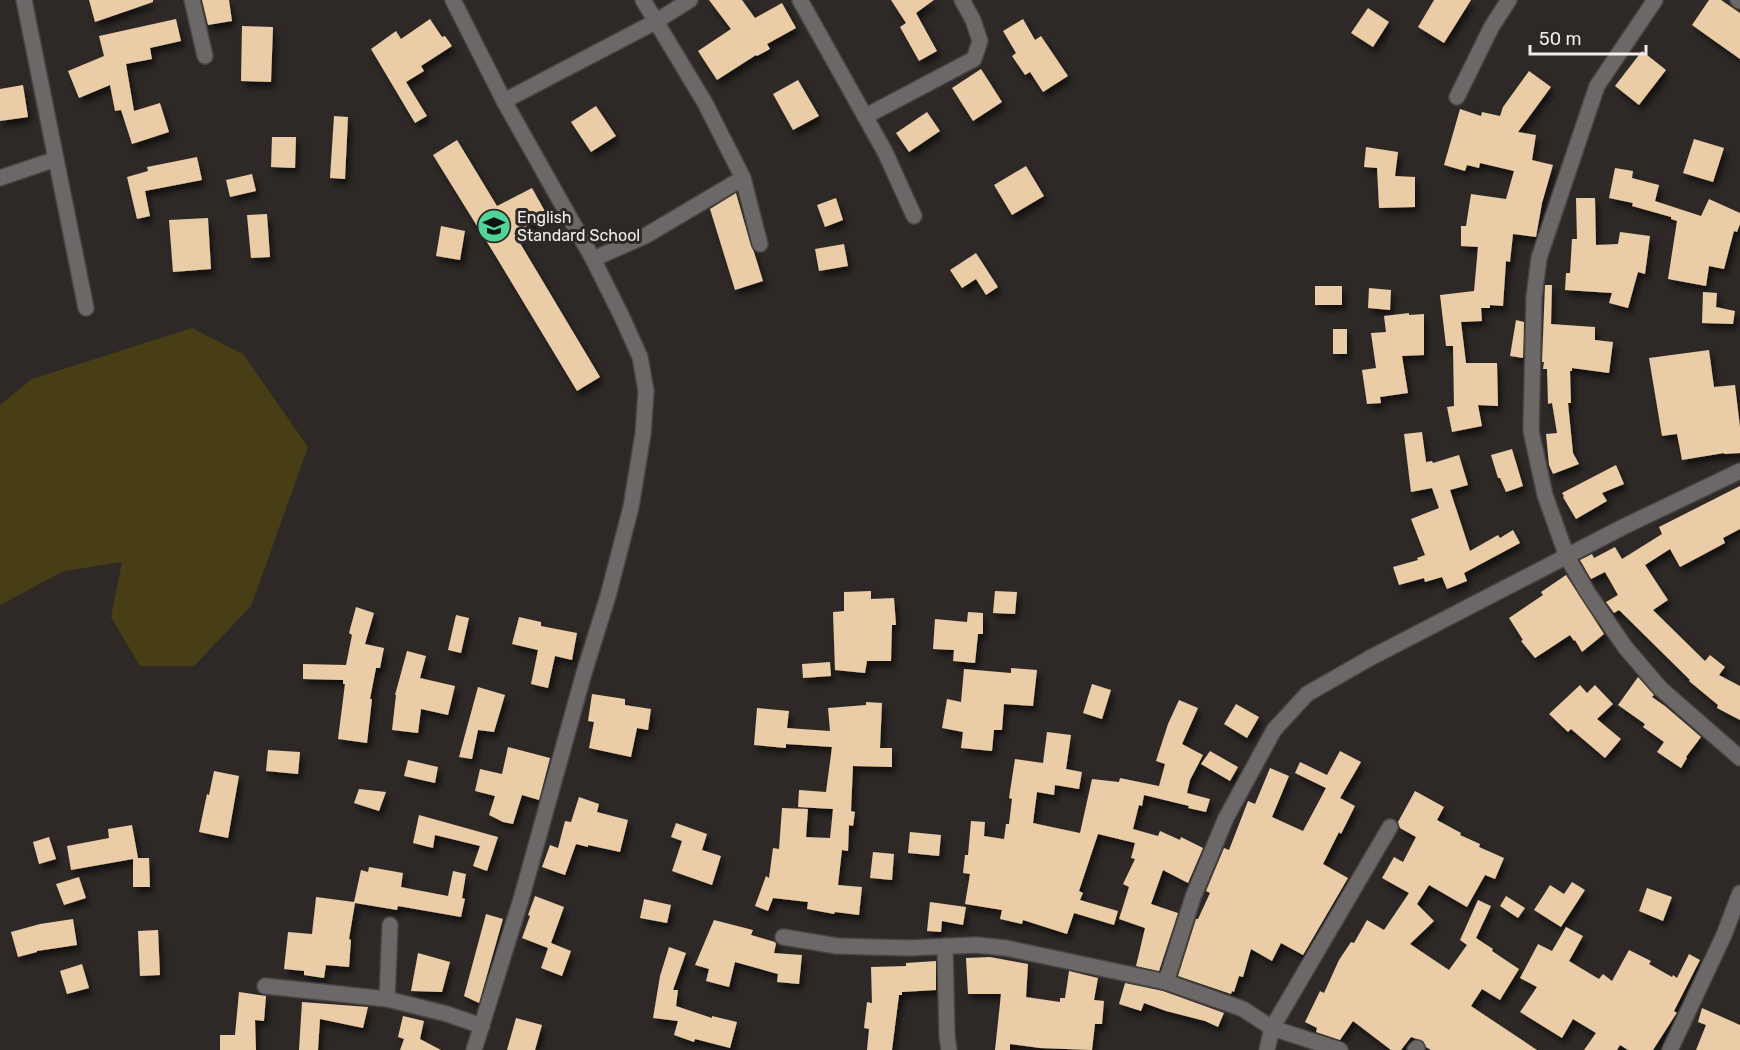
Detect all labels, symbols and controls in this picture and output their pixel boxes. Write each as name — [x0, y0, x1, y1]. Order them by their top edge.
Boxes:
scale bar — [1530, 18, 1646, 56]
text: 50 m — [1539, 28, 1582, 50]
school or university icon: English Standard School — [476, 208, 512, 244]
place label: English Standard School — [517, 208, 640, 245]

